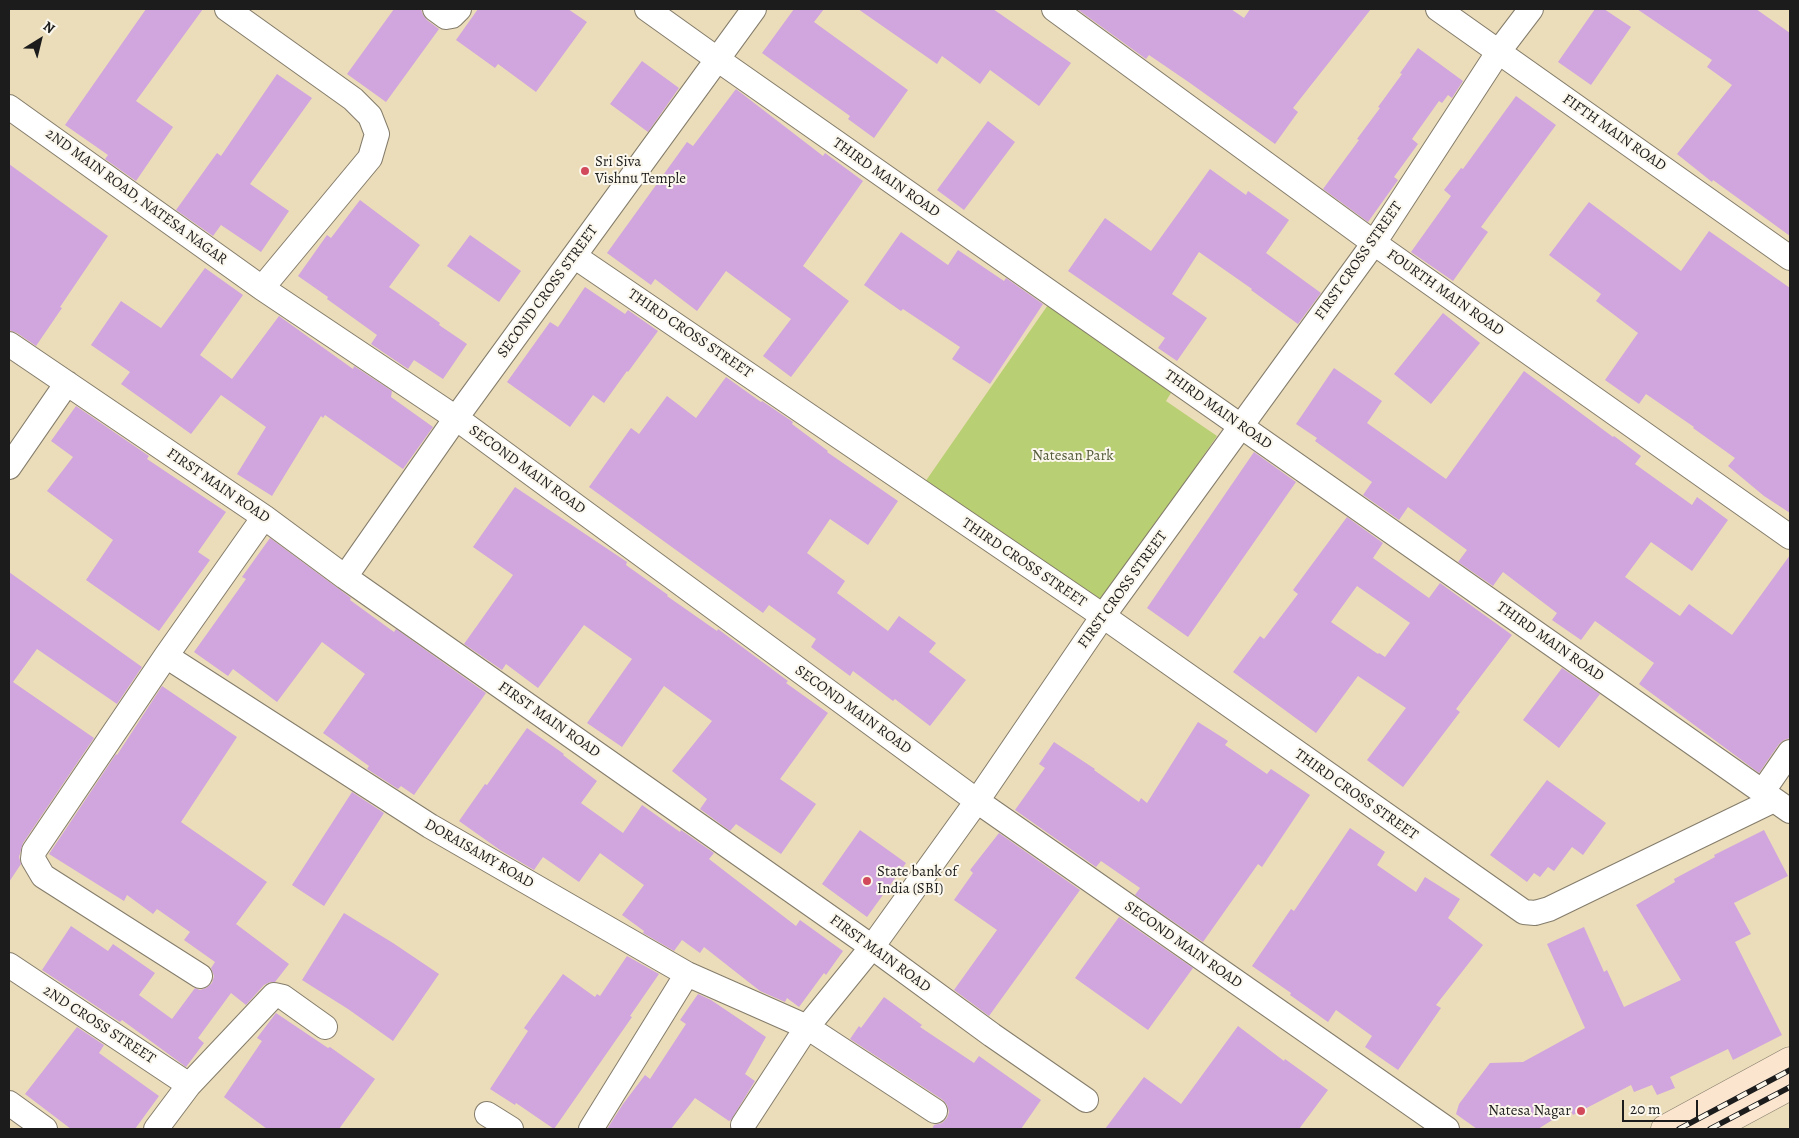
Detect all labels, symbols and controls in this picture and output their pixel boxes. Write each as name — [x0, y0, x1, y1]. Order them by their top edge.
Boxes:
north arrow — [15, 15, 65, 65]
text: N — [39, 17, 59, 38]
street label: FIFTH MAIN ROAD — [1559, 91, 1669, 175]
street label: 2ND MAIN ROAD, NATESA NAGAR — [42, 125, 230, 269]
street label: THIRD MAIN ROAD — [829, 134, 943, 222]
place label: Sri Siva Vishnu Temple — [595, 153, 686, 188]
marker: Sri Siva Vishnu Temple — [579, 165, 591, 177]
street label: FIRST CROSS STREET — [1311, 198, 1407, 324]
street label: SECOND CROSS STREET — [494, 222, 602, 362]
street label: FOURTH MAIN ROAD — [1383, 246, 1507, 340]
street label: THIRD CROSS STREET — [624, 286, 756, 382]
street label: THIRD MAIN ROAD — [1161, 366, 1275, 454]
street label: SECOND MAIN ROAD — [465, 422, 589, 518]
street label: FIRST MAIN ROAD — [163, 445, 273, 527]
park label: Natesan Park — [1032, 447, 1114, 465]
street label: THIRD CROSS STREET — [958, 515, 1090, 611]
street label: FIRST CROSS STREET — [1075, 528, 1171, 652]
street label: THIRD MAIN ROAD — [1493, 598, 1607, 686]
street label: SECOND MAIN ROAD — [791, 662, 915, 758]
street label: FIRST MAIN ROAD — [494, 678, 604, 762]
street label: THIRD CROSS STREET — [1291, 746, 1421, 844]
street label: DORAISAMY ROAD — [421, 815, 537, 893]
place label: State bank of India (SBI) — [877, 863, 957, 898]
marker: State bank of India (SBI) — [861, 875, 873, 887]
street label: SECOND MAIN ROAD — [1121, 898, 1245, 992]
street label: FIRST MAIN ROAD — [826, 911, 934, 997]
street label: 2ND CROSS STREET — [39, 982, 159, 1068]
scale bar — [1624, 1090, 1700, 1122]
text: 20 m — [1630, 1099, 1661, 1119]
place label: Natesa Nagar — [1488, 1102, 1571, 1120]
marker: Natesa Nagar — [1575, 1105, 1587, 1117]

